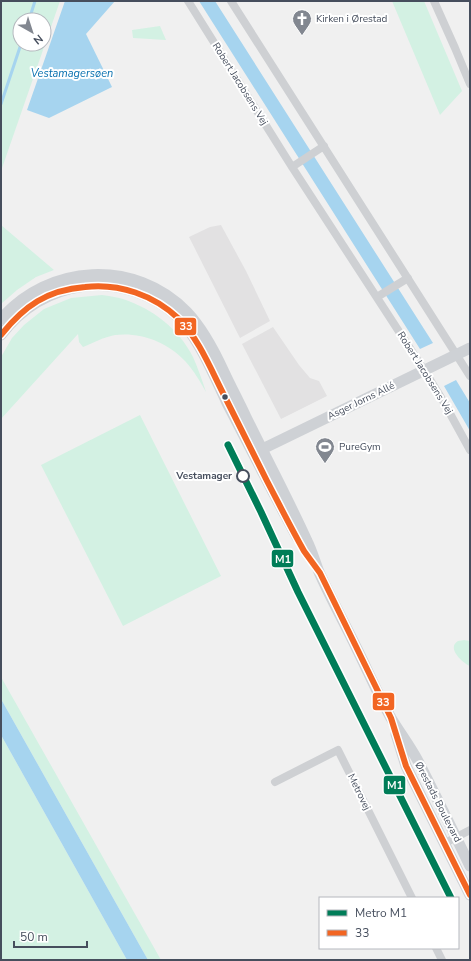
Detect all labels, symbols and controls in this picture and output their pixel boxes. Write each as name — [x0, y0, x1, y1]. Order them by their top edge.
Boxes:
church icon: Kirken i Ørestad — [291, 8, 313, 36]
north arrow — [12, 12, 52, 52]
place label: Kirken i Ørestad — [316, 12, 388, 26]
text: N — [30, 31, 46, 48]
street label: Robert Jacobsens Vej — [209, 40, 271, 128]
water label: Vestamagersøen — [31, 66, 113, 81]
line badge: 33 — [174, 317, 197, 336]
text: 33 — [179, 319, 193, 334]
street label: Robert Jacobsens Vej — [394, 329, 456, 417]
street label: Asger Jorns Allé — [325, 379, 397, 423]
unlabelled marker — [220, 392, 230, 402]
sports icon: PureGym — [314, 436, 336, 464]
place label: PureGym — [339, 440, 381, 454]
place label: Vestamager — [175, 469, 232, 483]
marker: Vestamager — [236, 469, 250, 483]
line badge: M1 — [271, 549, 294, 568]
text: M1 — [275, 552, 291, 567]
line badge: 33 — [372, 692, 395, 711]
text: 33 — [376, 695, 390, 710]
street label: Ørestads Boulevard — [412, 759, 465, 845]
street label: Metrovej — [344, 771, 374, 813]
line badge: M1 — [383, 775, 406, 795]
text: M1 — [387, 778, 403, 793]
legend — [319, 897, 459, 949]
text: Metro M1 — [355, 905, 407, 921]
scale bar — [14, 923, 87, 949]
text: 33 — [355, 925, 369, 941]
text: 50 m — [20, 929, 48, 945]

